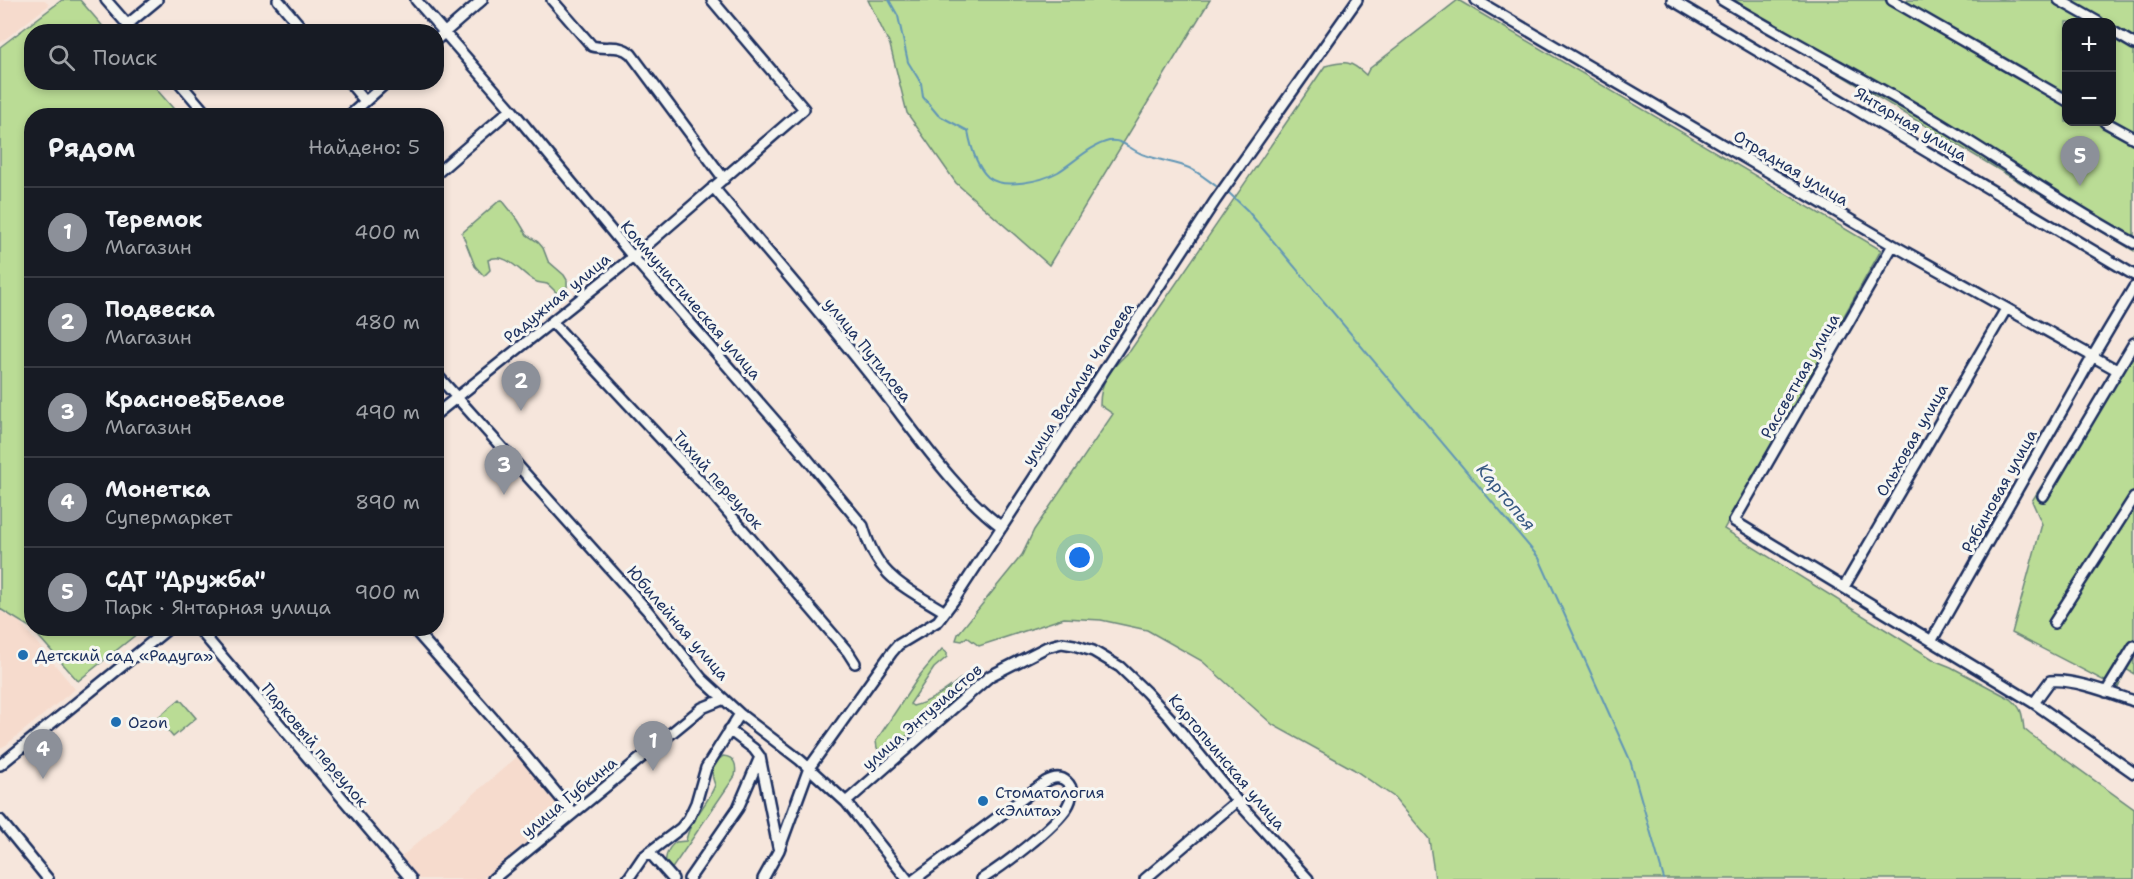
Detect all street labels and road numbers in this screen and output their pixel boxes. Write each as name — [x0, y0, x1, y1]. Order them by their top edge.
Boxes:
street label: Янтарная улица — [1851, 82, 1971, 166]
street label: Отрадная улица — [1730, 125, 1852, 211]
street label: Коммунистическая улица — [616, 216, 766, 384]
street label: Радужная улица — [499, 248, 615, 348]
street label: улица Путилова — [819, 294, 917, 407]
street label: улица Василия Чапаева — [1017, 298, 1139, 470]
street label: Рассветная улица — [1756, 310, 1844, 442]
street label: Ольховая улица — [1871, 380, 1953, 500]
street label: Тихий переулок — [668, 426, 768, 534]
street label: Рябиновая улица — [1956, 426, 2042, 556]
street label: Юбилейная улица — [622, 561, 734, 685]
street label: улица Энтузиастов — [858, 659, 986, 775]
street label: Парковый переулок — [257, 679, 373, 812]
street label: Картопьинская улица — [1164, 690, 1290, 834]
street label: улица Губкина — [517, 752, 621, 842]

